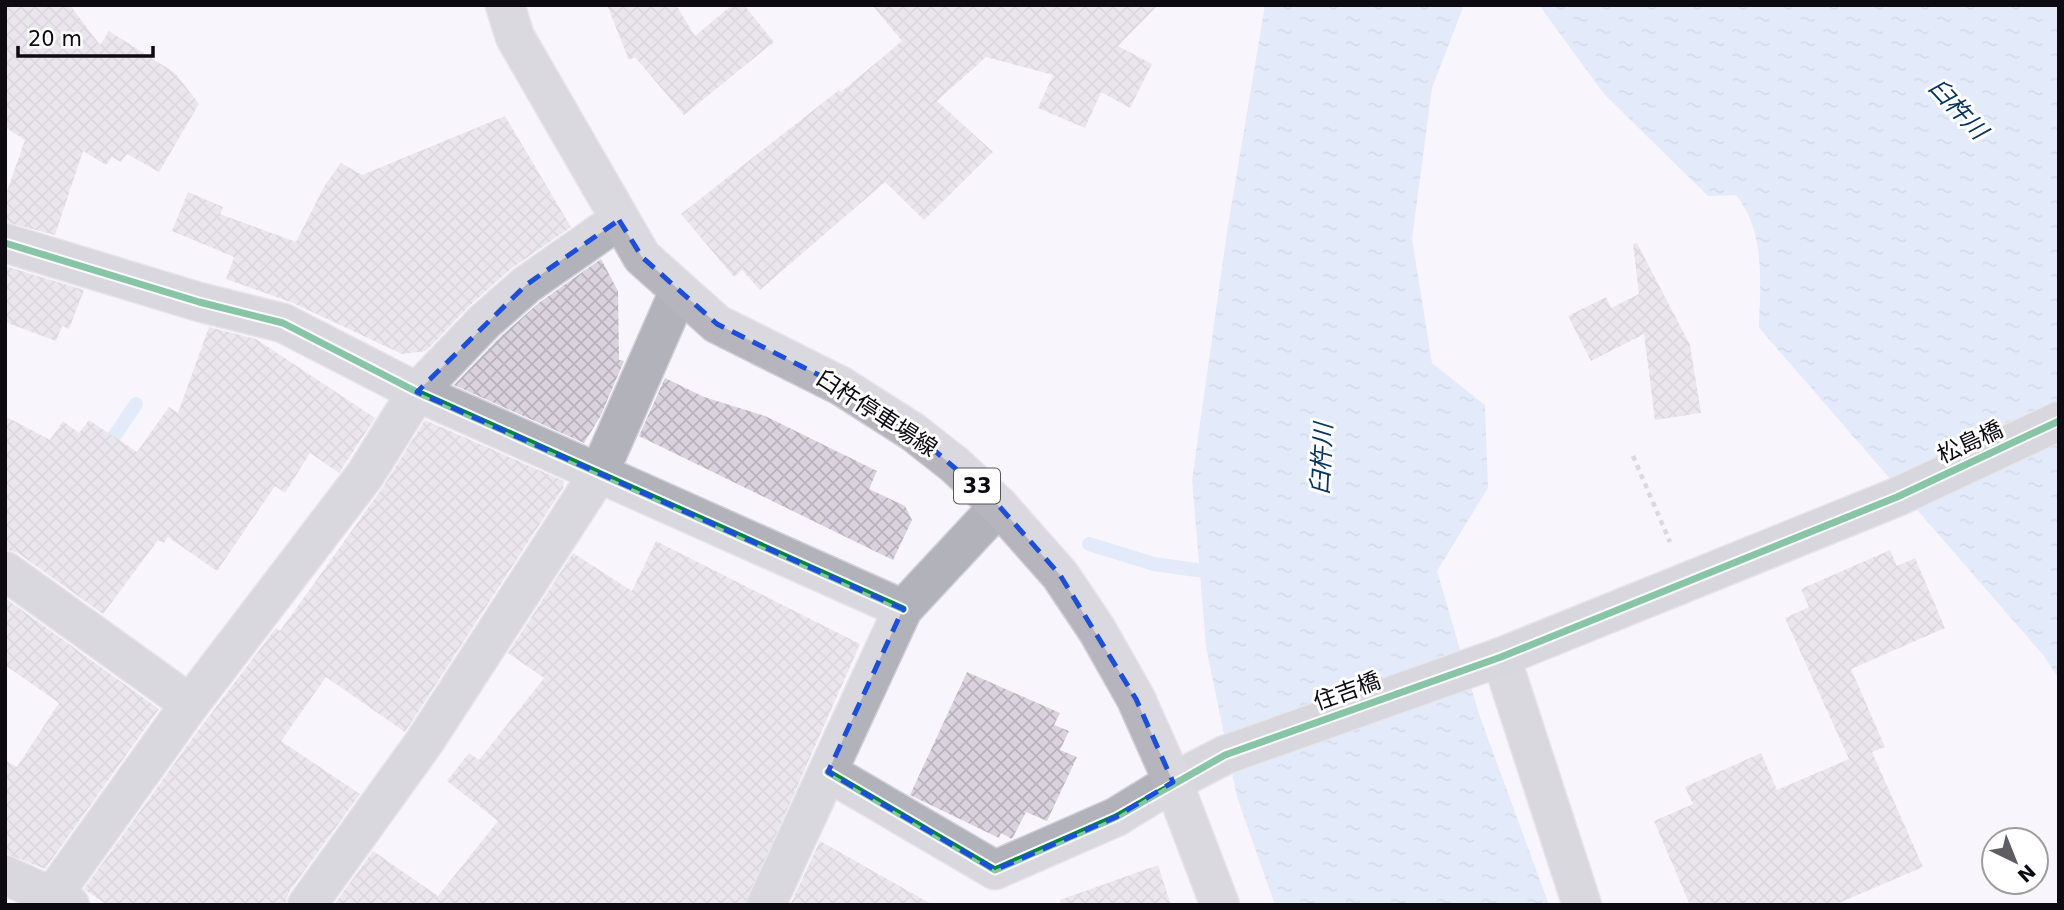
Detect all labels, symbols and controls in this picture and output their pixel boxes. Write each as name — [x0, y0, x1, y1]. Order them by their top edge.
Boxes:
scale bar — [18, 14, 152, 58]
text: 20 m — [28, 27, 82, 51]
water label: 臼杵川 — [1923, 73, 1995, 147]
street label: 臼杵停車場線 — [812, 365, 942, 461]
street label: 松島橋 — [1933, 416, 2007, 468]
water label: 臼杵川 — [1306, 419, 1338, 496]
road number: 33 — [954, 468, 1000, 504]
street label: 住吉橋 — [1310, 667, 1384, 715]
north arrow — [1980, 826, 2050, 896]
text: N — [2013, 860, 2040, 887]

